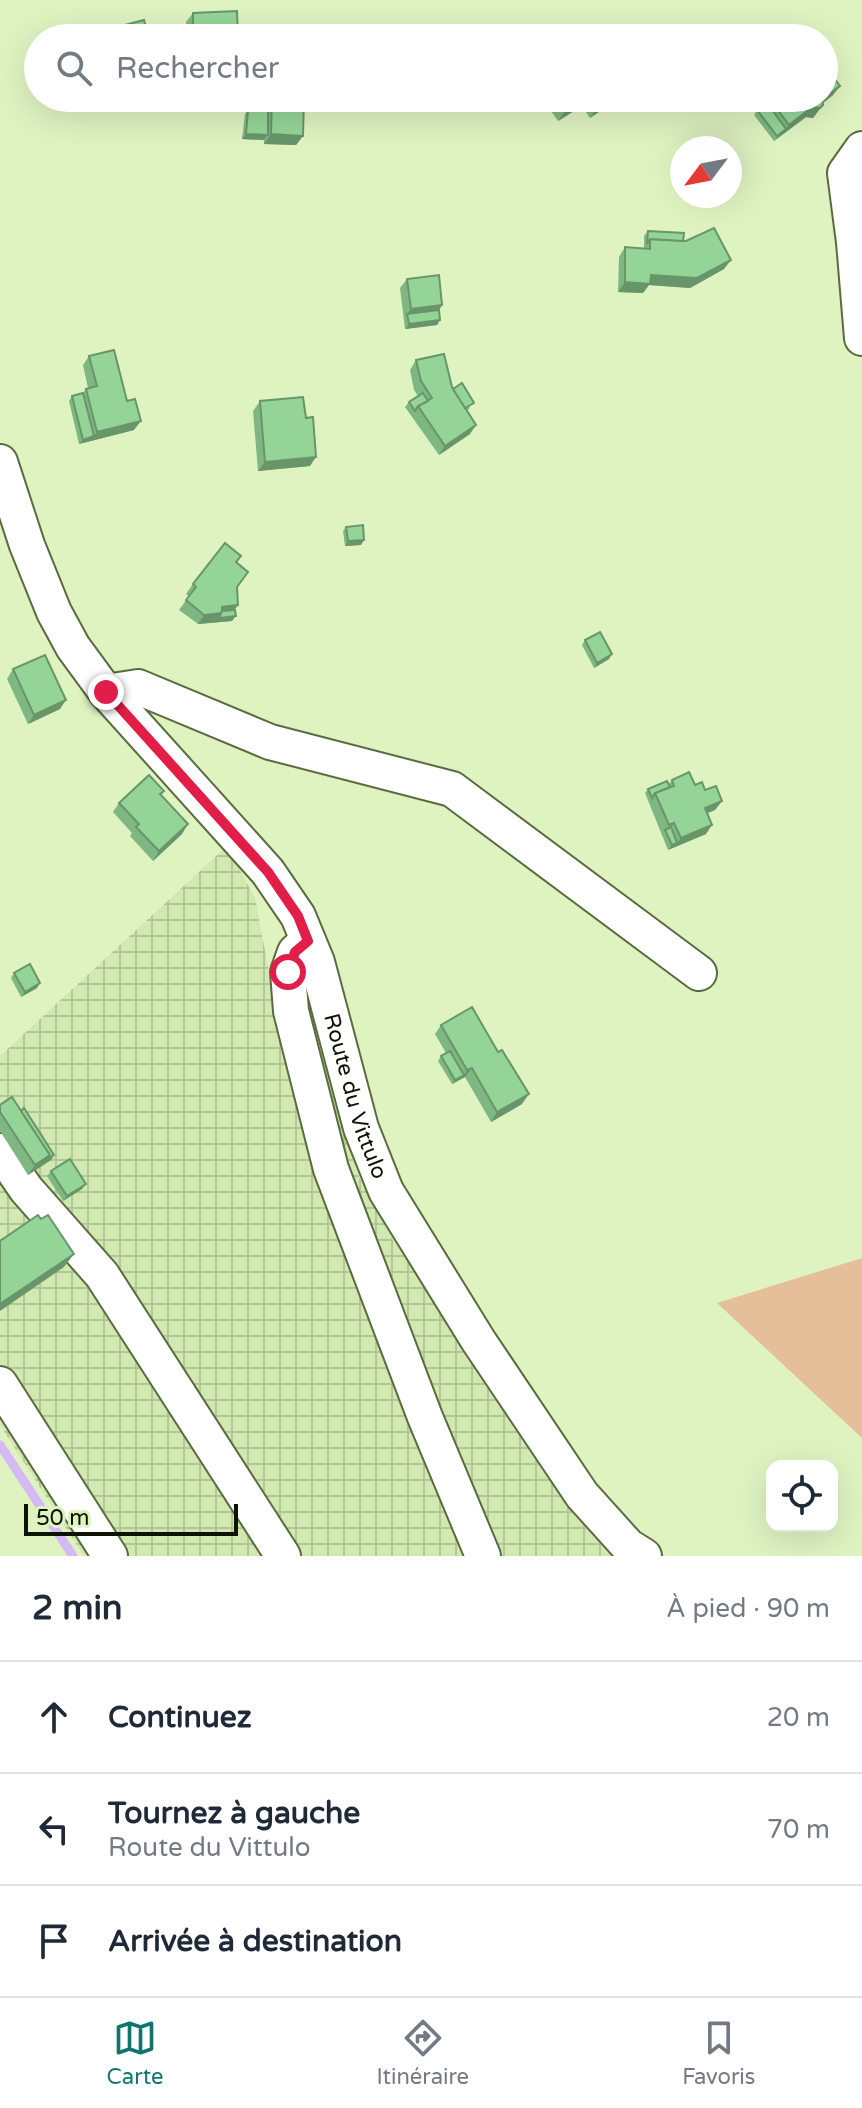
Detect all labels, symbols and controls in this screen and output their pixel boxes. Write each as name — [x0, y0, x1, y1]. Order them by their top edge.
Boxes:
search box — [24, 24, 838, 112]
icon: search — [52, 46, 96, 90]
text: Rechercher — [116, 50, 279, 87]
north arrow — [670, 136, 742, 208]
route end — [88, 674, 124, 710]
route start — [270, 954, 306, 990]
street label: Route du Vittulo — [318, 1011, 393, 1183]
map controls — [766, 1460, 838, 1532]
button: locate — [766, 1460, 838, 1532]
scale bar — [24, 1500, 238, 1536]
text: 50 m — [36, 1505, 90, 1531]
text: 2 min — [32, 1588, 123, 1629]
text: À pied · 90 m — [666, 1593, 830, 1624]
icon: ahead — [32, 1695, 76, 1739]
text: Continuez — [108, 1699, 252, 1736]
text: 20 m — [767, 1702, 830, 1733]
text: Tournez à gauche — [108, 1795, 360, 1832]
icon: left — [32, 1807, 76, 1851]
text: 70 m — [767, 1814, 830, 1845]
text: Route du Vittulo — [108, 1832, 311, 1863]
icon: arrive — [32, 1919, 76, 1963]
text: Arrivée à destination — [108, 1923, 402, 1960]
tab: Carte — [107, 2016, 163, 2090]
tab: Itinéraire — [376, 2016, 469, 2090]
tab: Favoris — [682, 2016, 755, 2090]

